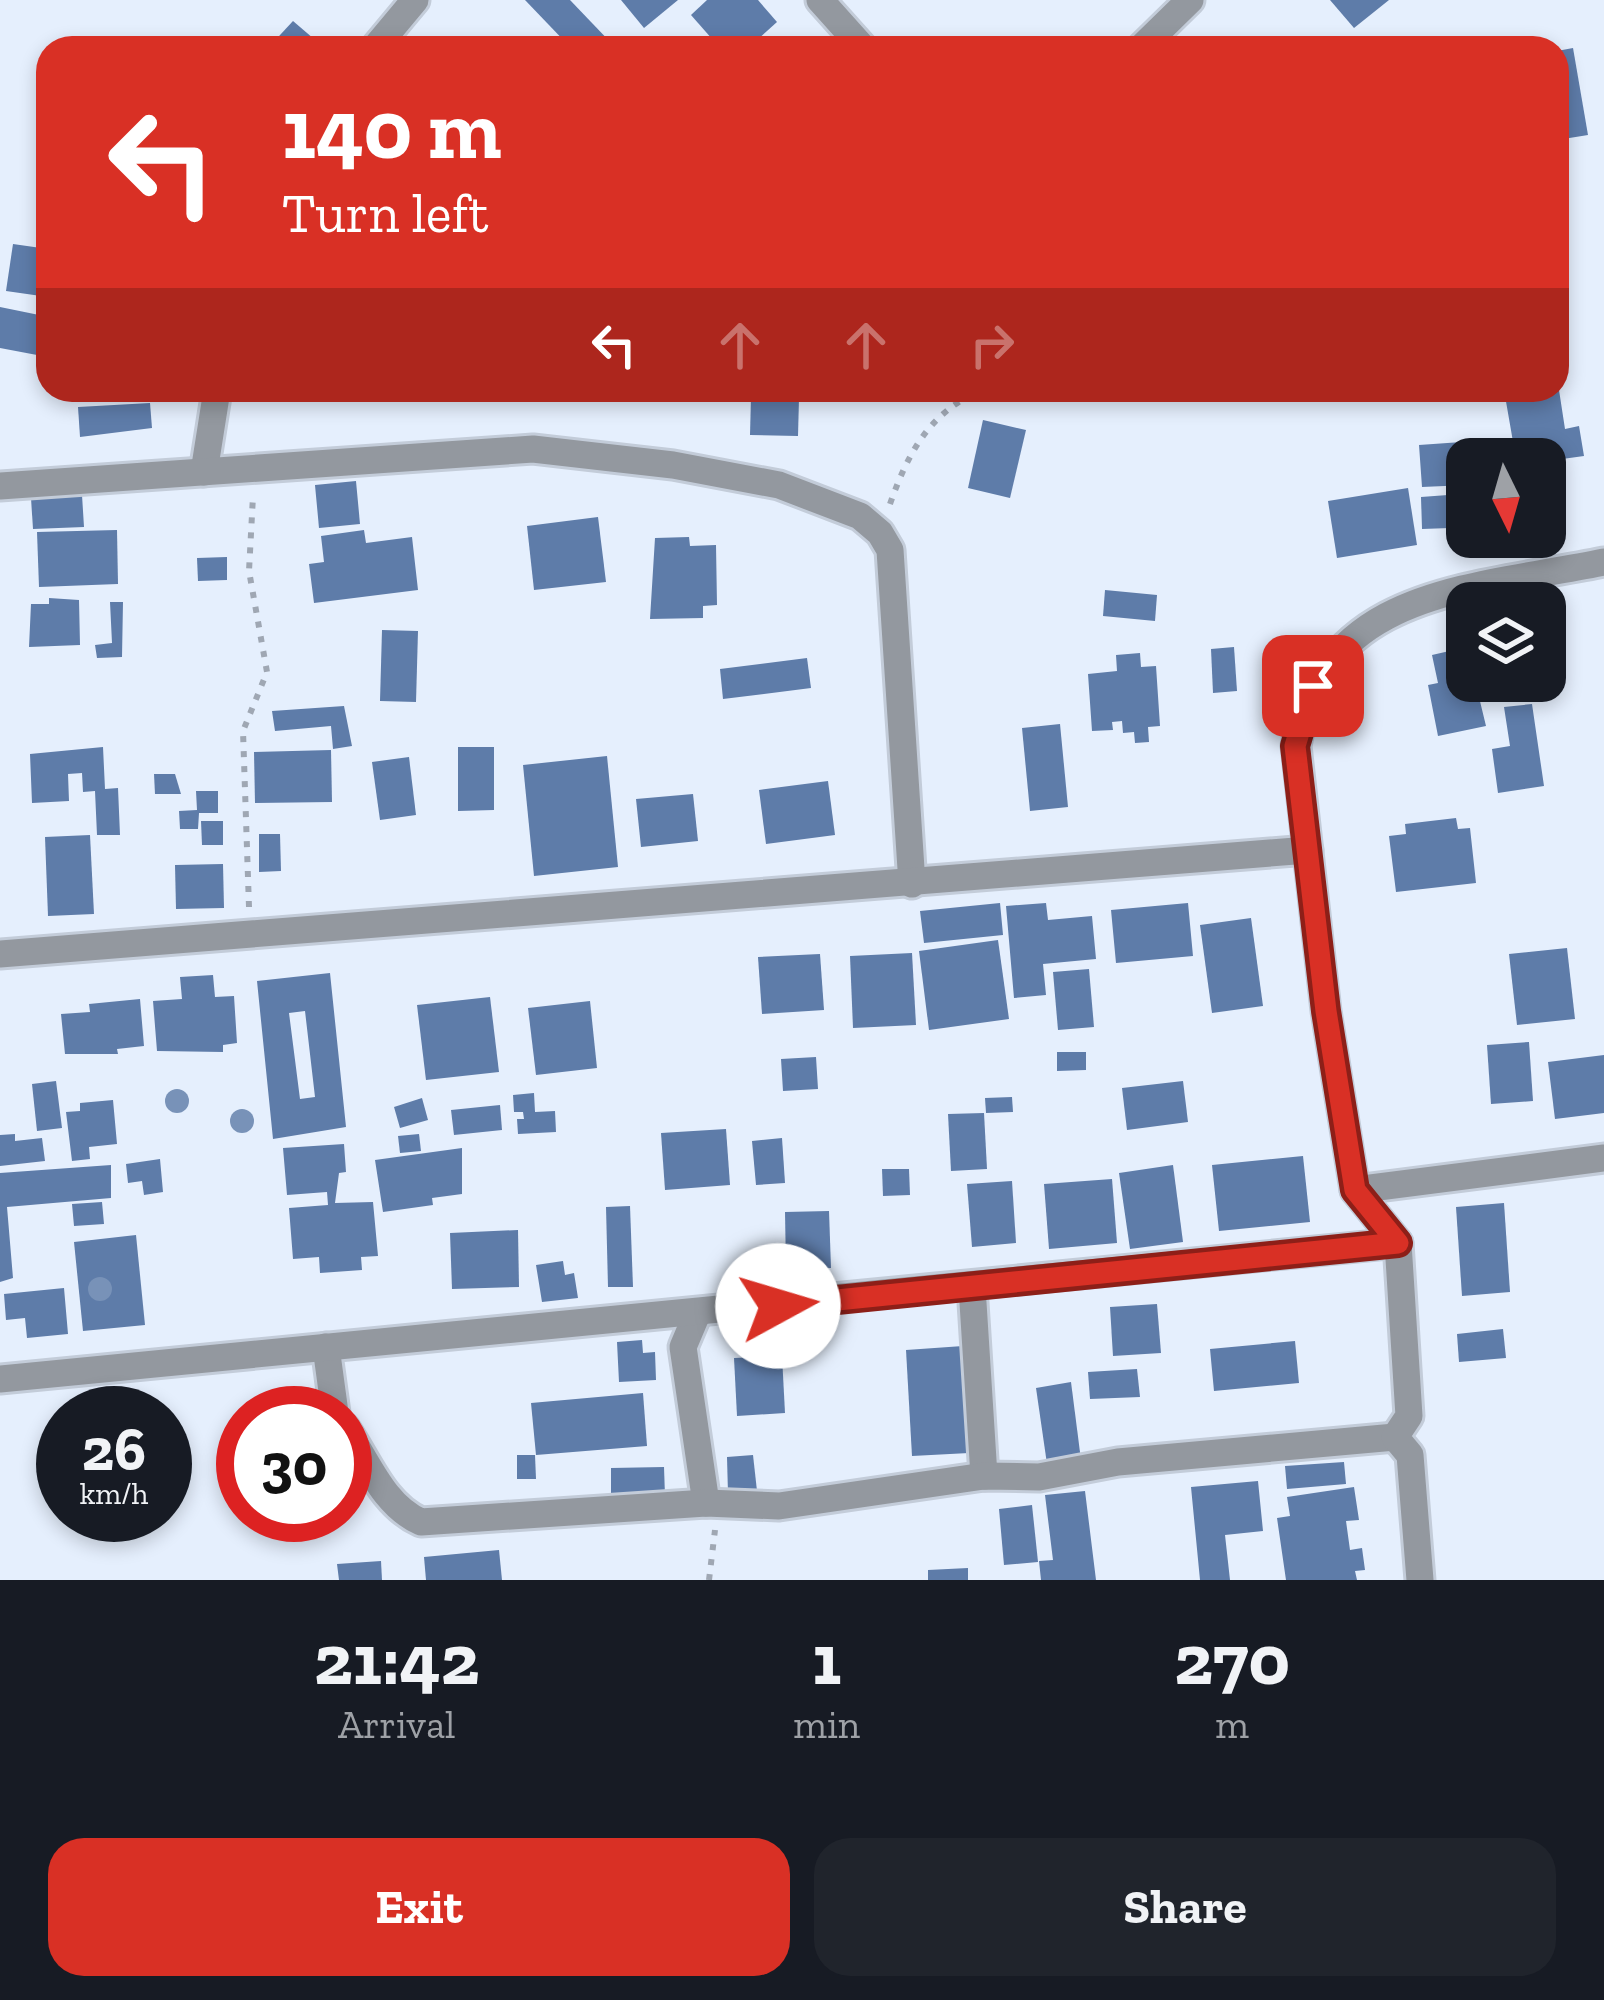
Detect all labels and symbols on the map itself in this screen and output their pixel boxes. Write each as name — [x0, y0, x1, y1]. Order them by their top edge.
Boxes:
north arrow — [1446, 438, 1566, 558]
pin — [1262, 635, 1364, 737]
position arrow — [715, 1243, 841, 1369]
speed limit sign: 30 — [216, 1386, 372, 1542]

